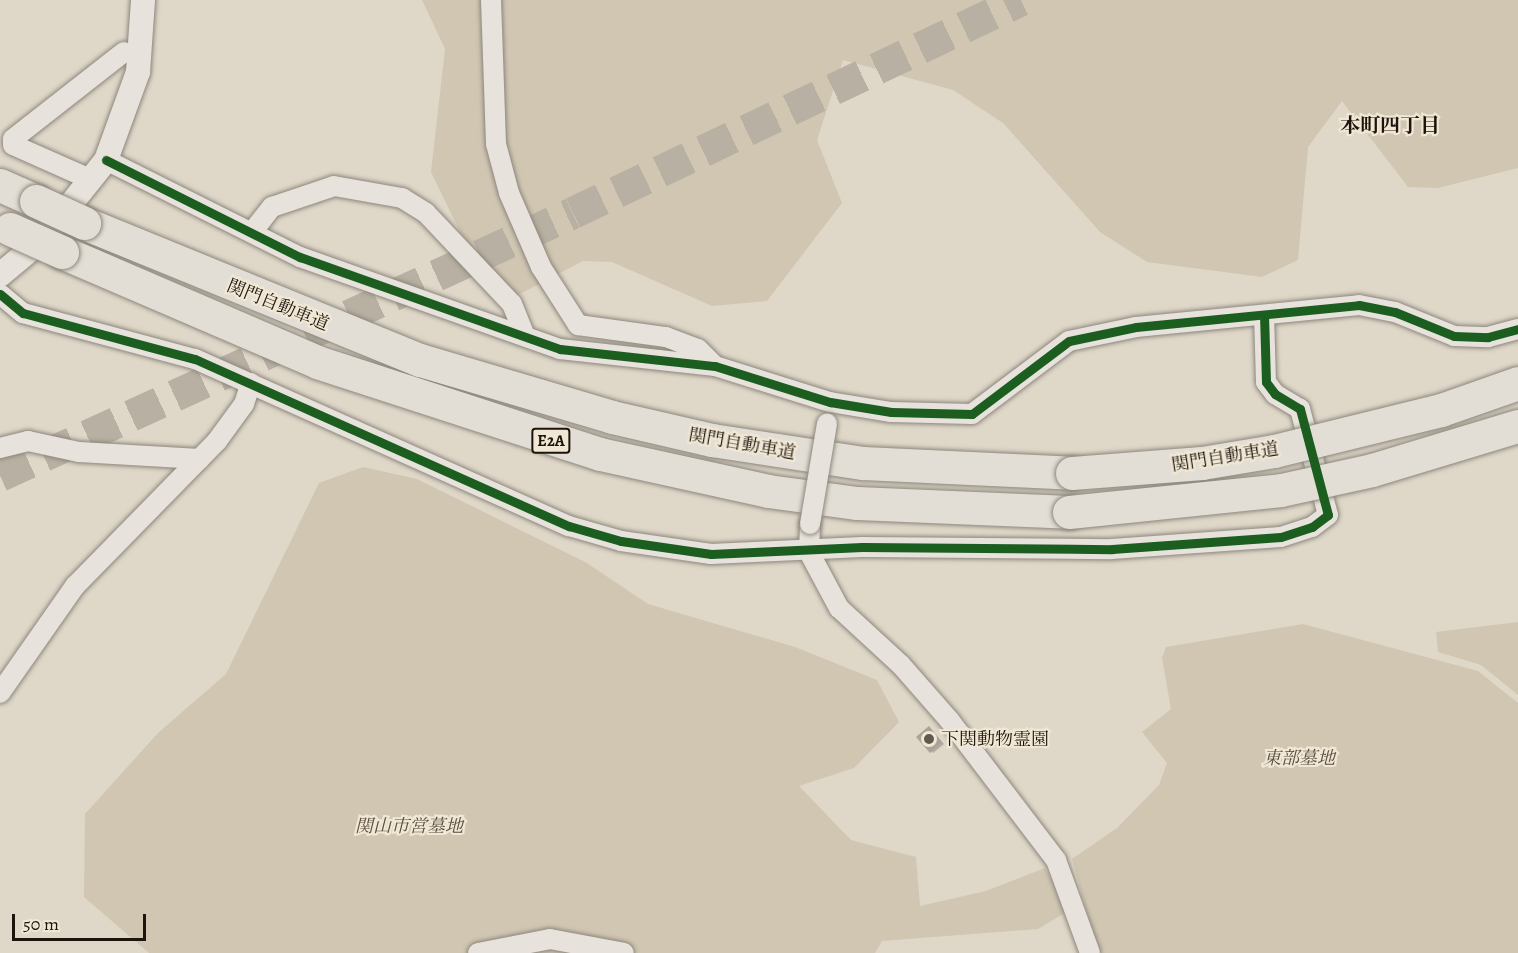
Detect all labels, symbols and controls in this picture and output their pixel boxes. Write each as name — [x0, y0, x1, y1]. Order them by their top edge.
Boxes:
district label: 本町四丁目 — [1340, 113, 1440, 137]
street label: 関門自動車道 — [224, 275, 332, 335]
street label: 関門自動車道 — [687, 424, 797, 464]
road number: E2A — [530, 428, 572, 454]
street label: 関門自動車道 — [1170, 438, 1280, 476]
place label: 下関動物霊園 — [941, 728, 1049, 750]
marker: 下関動物霊園 — [922, 732, 936, 746]
park label: 東部墓地 — [1263, 747, 1335, 769]
park label: 関山市営墓地 — [355, 815, 463, 837]
scale bar — [15, 902, 148, 940]
text: 50 m — [23, 912, 59, 936]

